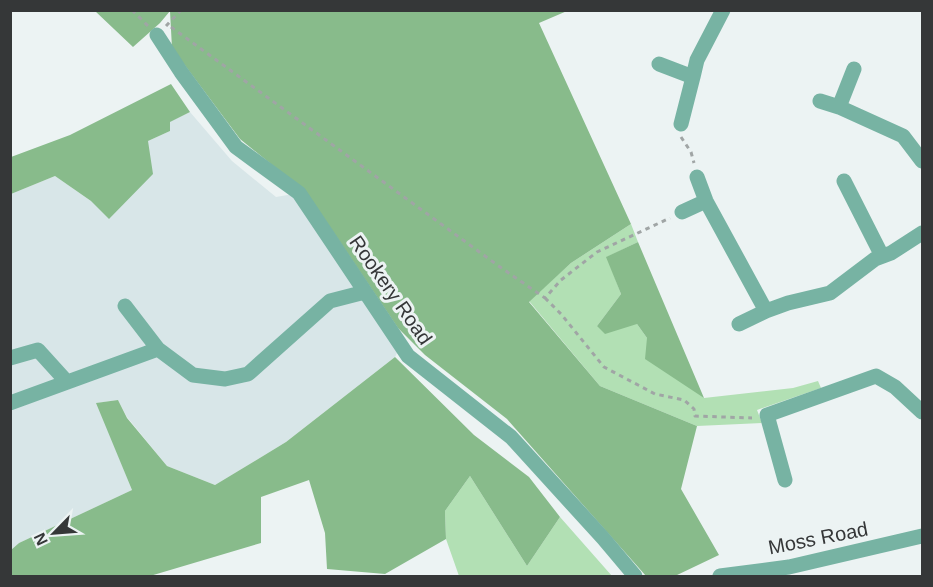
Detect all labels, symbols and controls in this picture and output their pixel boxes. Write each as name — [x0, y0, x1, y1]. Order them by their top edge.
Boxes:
street label: Rookery Road — [345, 231, 437, 349]
north arrow — [24, 503, 84, 563]
street label: Moss Road — [766, 518, 870, 558]
text: N — [31, 530, 51, 548]

